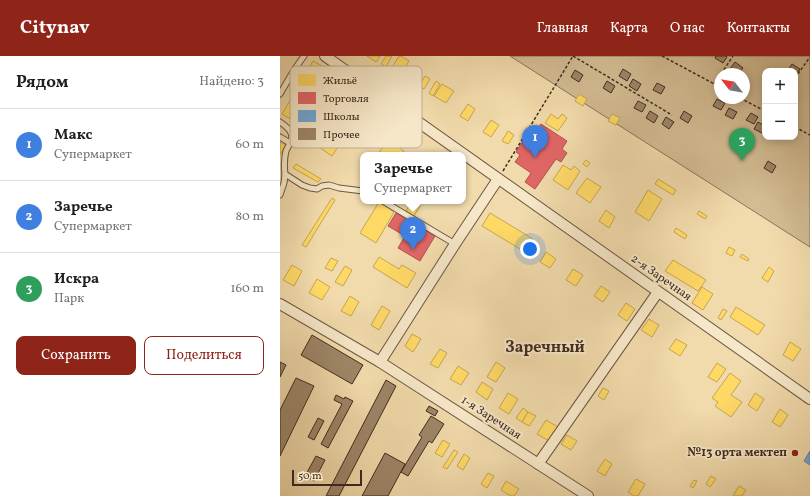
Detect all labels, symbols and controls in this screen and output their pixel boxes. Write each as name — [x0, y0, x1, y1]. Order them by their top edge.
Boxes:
text: Citynav — [20, 15, 90, 41]
text: Главная — [537, 19, 588, 38]
text: Карта — [610, 19, 648, 38]
text: О нас — [670, 19, 705, 38]
text: Контакты — [727, 19, 790, 38]
legend — [290, 66, 422, 148]
north arrow — [714, 68, 750, 104]
map controls — [762, 68, 798, 140]
button: + — [762, 68, 798, 104]
text: Рядом — [16, 71, 69, 94]
text: Найдено: 3 — [199, 73, 264, 91]
text: Жильё — [323, 74, 357, 89]
text: Торговля — [323, 92, 369, 107]
button: − — [762, 104, 798, 140]
text: Школы — [323, 110, 360, 125]
text: Макс — [54, 125, 92, 146]
pin: 1 — [522, 125, 548, 158]
text: Прочее — [323, 128, 360, 143]
pin: 3 — [729, 128, 755, 161]
text: 1 — [26, 136, 32, 154]
text: 60 m — [236, 136, 264, 154]
text: Супермаркет — [54, 146, 132, 164]
popup — [360, 152, 466, 204]
text: Заречье — [374, 159, 433, 180]
text: Супермаркет — [374, 180, 452, 198]
text: Заречье — [54, 197, 113, 218]
text: 2 — [26, 208, 32, 226]
text: 80 m — [235, 208, 264, 226]
pin: 2 — [400, 217, 426, 250]
text: Супермаркет — [54, 218, 132, 236]
your location — [520, 239, 540, 259]
street label: 2-я Заречная — [627, 251, 695, 305]
text: Искра — [54, 269, 99, 290]
text: 3 — [26, 280, 32, 298]
text: 160 m — [230, 280, 264, 298]
text: Парк — [54, 290, 84, 308]
button: Сохранить — [16, 336, 136, 375]
button: Поделиться — [144, 336, 264, 375]
district label: Заречный — [505, 337, 585, 359]
street label: 1-я Заречная — [458, 393, 524, 443]
place label: №13 орта мектеп — [687, 445, 787, 461]
marker: №13 орта мектеп — [790, 448, 800, 458]
scale bar — [292, 468, 362, 487]
text: 50 m — [298, 469, 322, 484]

